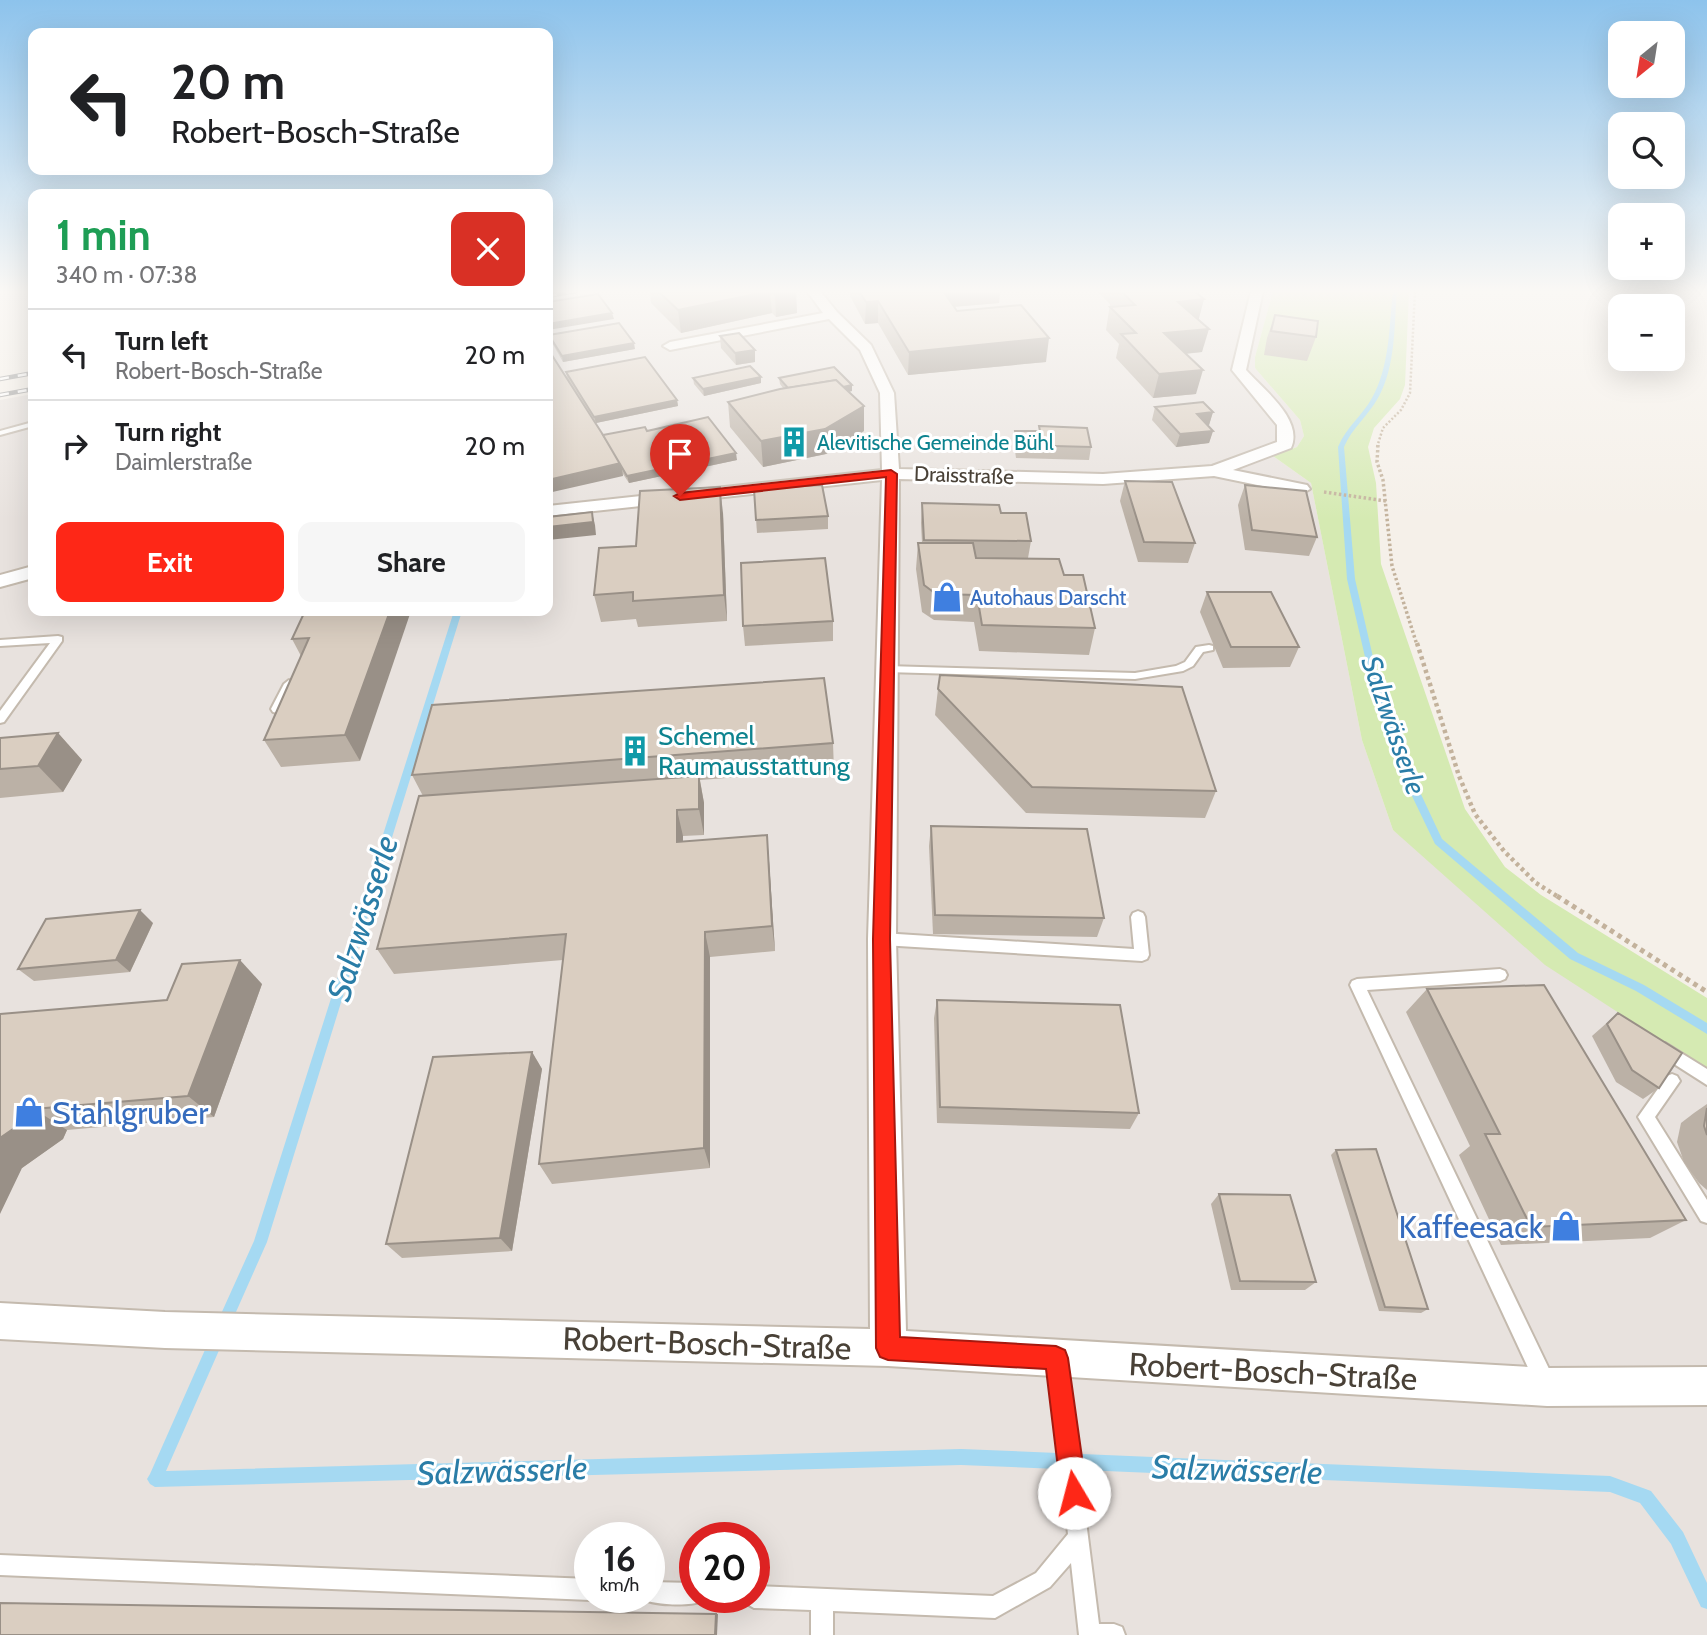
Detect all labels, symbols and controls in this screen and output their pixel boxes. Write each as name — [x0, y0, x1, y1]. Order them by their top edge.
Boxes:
north arrow — [1608, 21, 1685, 98]
map controls — [1608, 21, 1685, 371]
text: 20 m — [171, 52, 285, 111]
icon: left — [56, 56, 147, 147]
text: Robert-Bosch-Straße — [171, 112, 460, 151]
button: search — [1608, 112, 1685, 189]
button: + — [1608, 203, 1685, 280]
text: 1 min — [56, 209, 151, 261]
button: close — [451, 212, 525, 286]
text: 340 m · 07:38 — [56, 261, 198, 289]
button: − — [1608, 294, 1685, 371]
text: Turn left — [115, 325, 208, 357]
icon: left — [56, 336, 94, 374]
text: 20 m — [465, 339, 525, 371]
text: Robert-Bosch-Straße — [115, 357, 323, 385]
text: Turn right — [115, 416, 221, 448]
pin — [650, 424, 710, 496]
building icon: Alevitische Gemeinde Bühl — [777, 425, 811, 459]
icon: right — [56, 427, 94, 465]
text: 20 m — [465, 430, 525, 462]
place label: Alevitische Gemeinde Bühl — [817, 430, 1054, 455]
icon: arrive — [661, 435, 699, 473]
text: Daimlerstraße — [115, 448, 252, 476]
street label: Draisstraße — [914, 461, 1015, 489]
button: Exit — [56, 522, 284, 602]
button: Share — [298, 522, 525, 602]
shop icon: Autohaus Darscht — [930, 580, 964, 614]
place label: Autohaus Darscht — [970, 585, 1126, 610]
water label: Salzwässerle — [1354, 651, 1434, 799]
place label: Schemel Raumausstattung — [658, 720, 851, 782]
building icon: Schemel Raumausstattung — [618, 734, 652, 768]
water label: Salzwässerle — [318, 831, 406, 1005]
place label: Stahlgruber — [52, 1093, 209, 1132]
shop icon: Stahlgruber — [12, 1095, 46, 1129]
place label: Kaffeesack — [1399, 1207, 1544, 1246]
shop icon: Kaffeesack — [1549, 1209, 1583, 1243]
street label: Robert-Bosch-Straße — [562, 1318, 852, 1368]
street label: Robert-Bosch-Straße — [1128, 1344, 1418, 1398]
water label: Salzwässerle — [1151, 1446, 1323, 1492]
water label: Salzwässerle — [416, 1447, 588, 1493]
position arrow — [1037, 1456, 1111, 1530]
speed limit sign: 20 — [679, 1522, 770, 1613]
text: 16 — [603, 1537, 636, 1580]
text: km/h — [600, 1574, 639, 1596]

